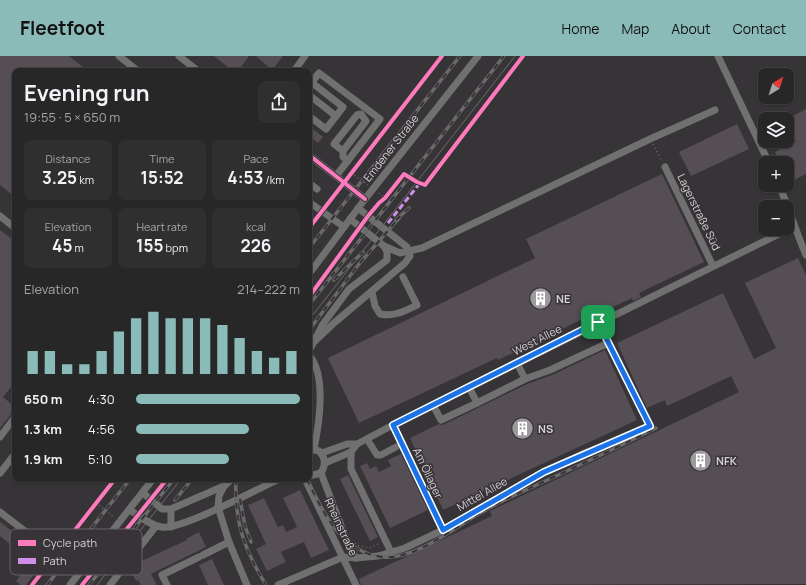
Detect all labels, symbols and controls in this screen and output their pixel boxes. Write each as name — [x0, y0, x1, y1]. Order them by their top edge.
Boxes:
text: Fleetfoot — [20, 15, 105, 41]
text: Home — [562, 19, 599, 38]
text: Map — [621, 19, 649, 38]
text: About — [671, 19, 711, 38]
text: Contact — [733, 19, 786, 38]
north arrow — [758, 68, 794, 104]
map controls — [758, 68, 794, 236]
text: Evening run — [24, 78, 149, 108]
button: share — [258, 81, 300, 123]
text: 19:55 · 5 × 650 m — [24, 108, 120, 126]
street label: Emdener Straße — [360, 111, 422, 184]
button: layers — [758, 112, 794, 148]
text: Distance — [45, 151, 91, 166]
text: Time — [150, 151, 174, 166]
text: Pace — [244, 151, 268, 166]
button: + — [758, 156, 794, 192]
text: 3.25 — [42, 166, 77, 189]
text: 15:52 — [141, 166, 183, 189]
text: 4:53 — [227, 166, 263, 189]
street label: Lagerstraße Süd — [674, 171, 724, 253]
text: km — [77, 172, 94, 187]
text: /km — [263, 172, 285, 187]
button: − — [758, 200, 794, 236]
text: Elevation — [45, 219, 91, 234]
text: Heart rate — [136, 219, 188, 234]
text: kcal — [246, 219, 266, 234]
text: 45 — [52, 234, 72, 257]
text: 155 — [136, 234, 163, 257]
text: 226 — [241, 234, 271, 257]
text: m — [72, 240, 84, 255]
text: bpm — [163, 240, 188, 255]
text: Elevation — [24, 280, 79, 298]
text: 214–222 m — [237, 280, 300, 298]
building icon: NE — [528, 286, 554, 312]
place label: NE — [556, 291, 570, 306]
pin — [581, 305, 615, 339]
icon: arrive — [587, 311, 609, 333]
street label: West Allee — [510, 320, 564, 358]
text: 650 m — [24, 390, 63, 408]
text: 4:30 — [88, 390, 115, 408]
building icon: NS — [510, 416, 536, 442]
text: 1.3 km — [24, 420, 62, 438]
text: 4:56 — [88, 420, 115, 438]
place label: NS — [538, 421, 553, 436]
street label: Am Öllager — [410, 445, 447, 501]
building icon: NFK — [688, 448, 714, 474]
text: 1.9 km — [24, 450, 62, 468]
text: 5:10 — [88, 450, 112, 468]
place label: NFK — [716, 453, 738, 468]
street label: Mittel Allee — [454, 473, 510, 514]
street label: Rheinstraße — [322, 495, 362, 559]
legend — [10, 529, 142, 575]
text: Cycle path — [43, 535, 97, 550]
text: Path — [43, 553, 66, 568]

